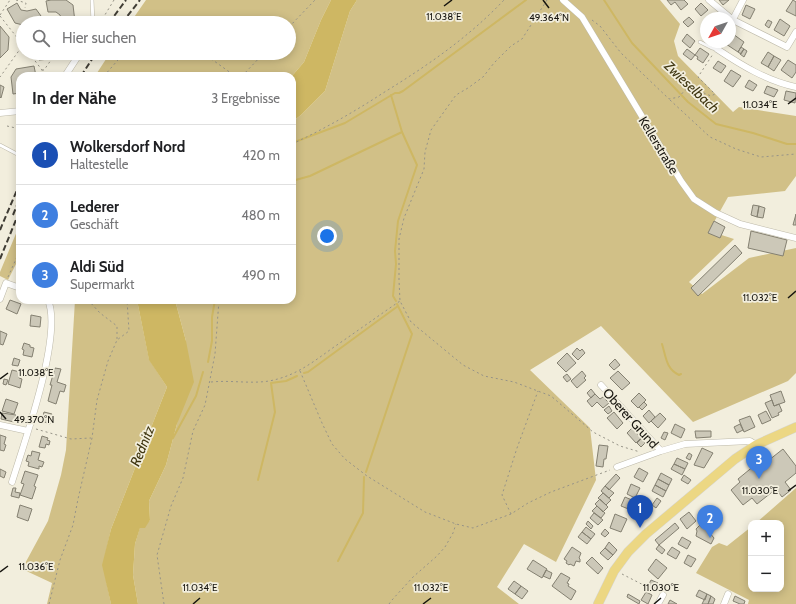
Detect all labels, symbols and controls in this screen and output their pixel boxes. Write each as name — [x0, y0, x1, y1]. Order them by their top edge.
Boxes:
text: 11.038°E — [426, 10, 462, 23]
text: 49.364°N — [529, 11, 569, 24]
north arrow — [700, 12, 736, 48]
search box — [16, 16, 296, 60]
icon: search — [30, 27, 52, 49]
text: Hier suchen — [62, 29, 137, 47]
water label: Zwieselbach — [660, 56, 723, 117]
text: In der Nähe — [32, 88, 116, 108]
text: 3 Ergebnisse — [211, 90, 280, 106]
text: 11.034°E — [743, 98, 778, 111]
street label: Kellerstraße — [636, 113, 683, 177]
text: Wolkersdorf Nord — [70, 138, 185, 156]
text: 1 — [43, 147, 47, 163]
text: 420 m — [242, 147, 280, 163]
text: Haltestelle — [70, 156, 128, 172]
text: Lederer — [70, 198, 119, 216]
text: 2 — [42, 207, 48, 223]
text: 480 m — [241, 207, 280, 223]
text: Geschäft — [70, 216, 119, 232]
your location — [317, 226, 337, 246]
text: Aldi Süd — [70, 258, 124, 276]
text: 3 — [41, 267, 49, 283]
text: 490 m — [242, 267, 280, 283]
text: Supermarkt — [70, 276, 134, 292]
text: 11.032°E — [743, 291, 778, 304]
text: 11.038°E — [18, 366, 54, 379]
street label: Oberer Grund — [600, 385, 662, 451]
text: 49.370°N — [14, 413, 54, 426]
water label: Rednitz — [126, 422, 159, 469]
pin: 3 — [746, 446, 772, 479]
text: 11.030°E — [742, 484, 779, 497]
pin: 1 — [627, 495, 653, 528]
pin: 2 — [697, 505, 723, 538]
map controls — [748, 520, 784, 592]
button: + — [748, 520, 784, 556]
button: − — [748, 556, 784, 592]
text: 11.036°E — [19, 560, 54, 573]
text: 11.034°E — [183, 581, 218, 594]
text: 11.032°E — [414, 581, 449, 594]
text: 11.030°E — [643, 581, 680, 594]

